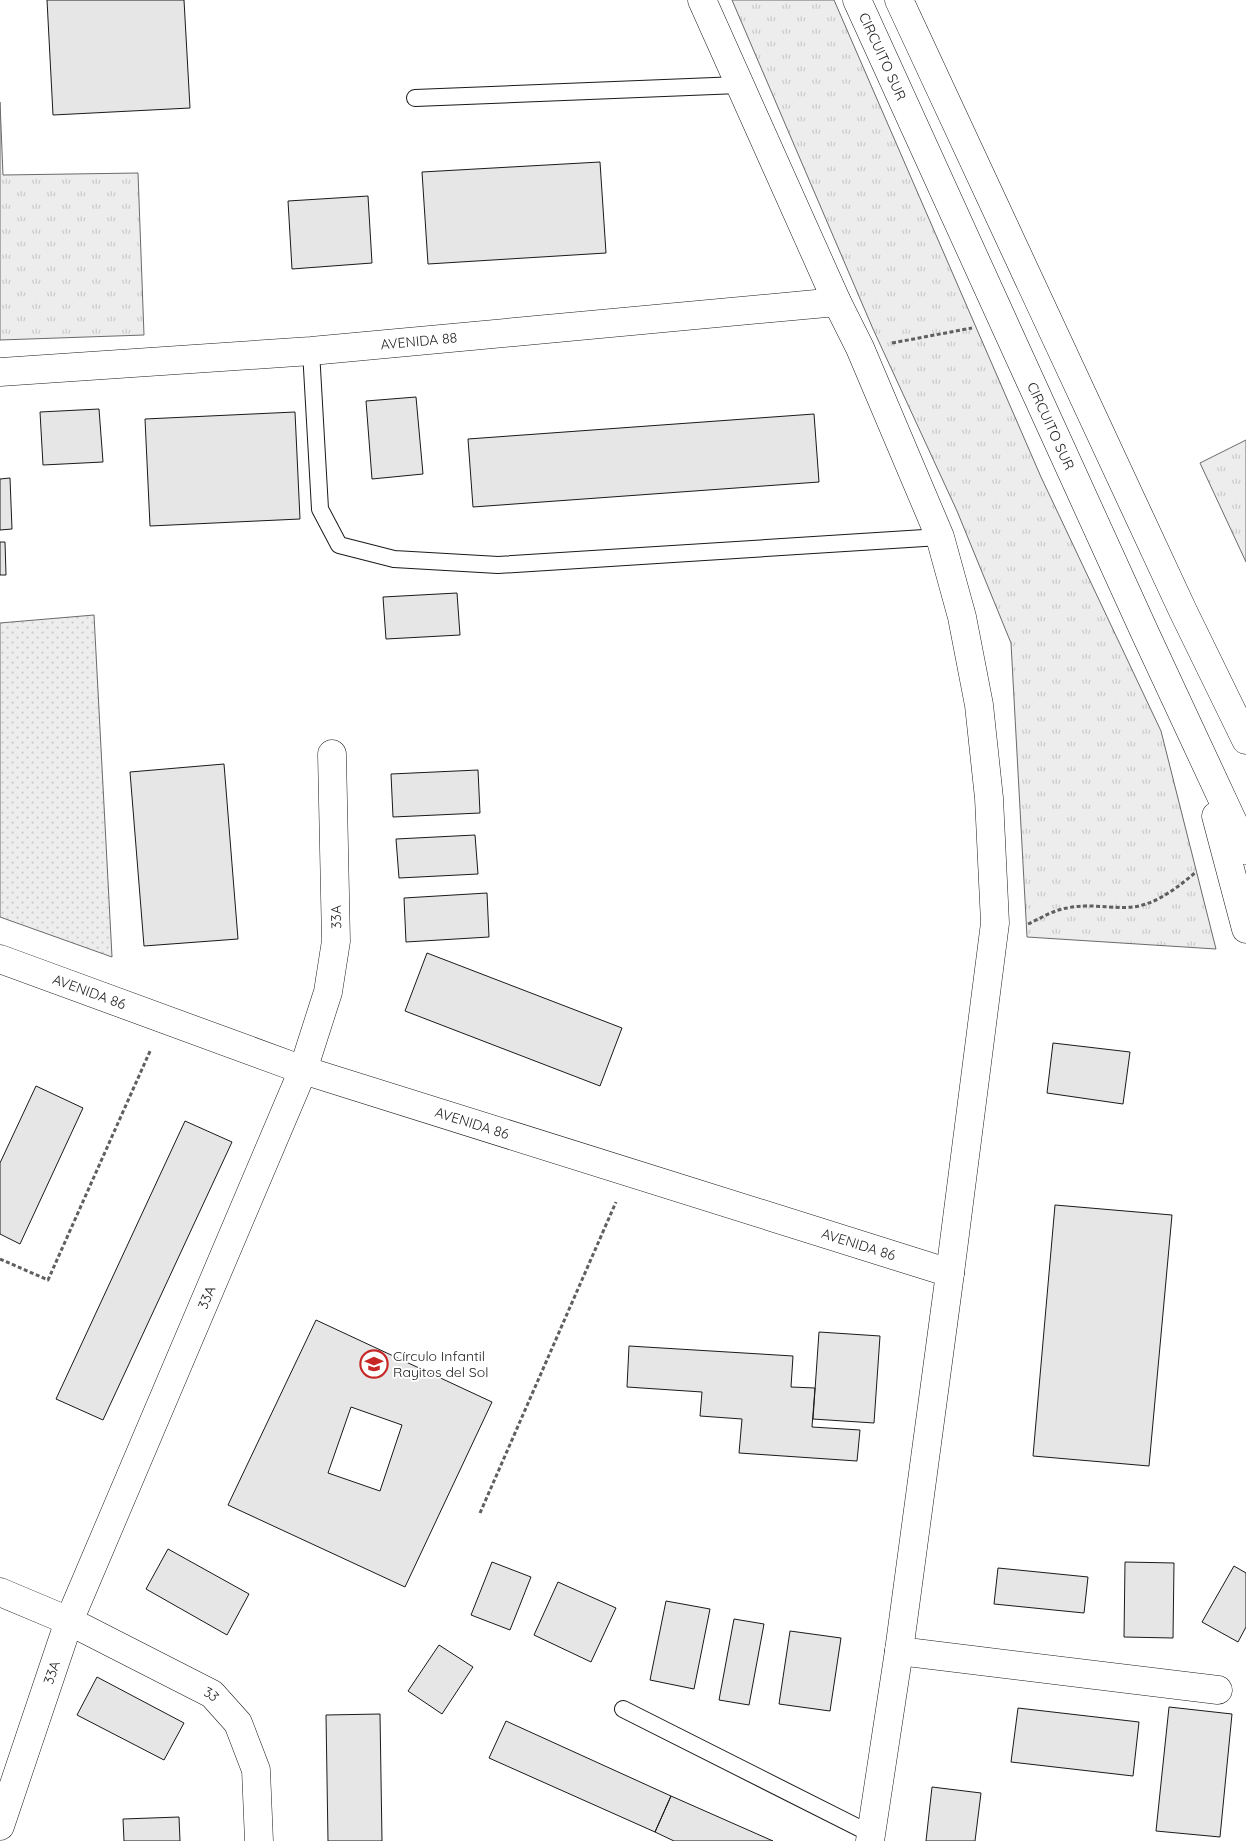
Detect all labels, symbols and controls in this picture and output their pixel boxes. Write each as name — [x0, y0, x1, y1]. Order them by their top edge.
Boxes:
street label: CIRCUITO SUR — [855, 10, 910, 103]
street label: AVENIDA 88 — [380, 328, 458, 353]
street label: CIRCUITO SUR — [1023, 379, 1079, 473]
street label: 33A — [327, 905, 345, 929]
street label: AVENIDA 86 — [50, 970, 129, 1013]
street label: AVENIDA 86 — [433, 1103, 512, 1143]
street label: AVENIDA 86 — [819, 1224, 898, 1265]
street label: 33A — [194, 1283, 219, 1312]
place label: Círculo Infantil Rayitos del Sol — [393, 1347, 488, 1381]
school or university icon: Círculo Infantil Rayitos del Sol — [359, 1349, 389, 1379]
street label: 33A — [39, 1658, 64, 1687]
street label: 33 — [201, 1682, 223, 1705]

